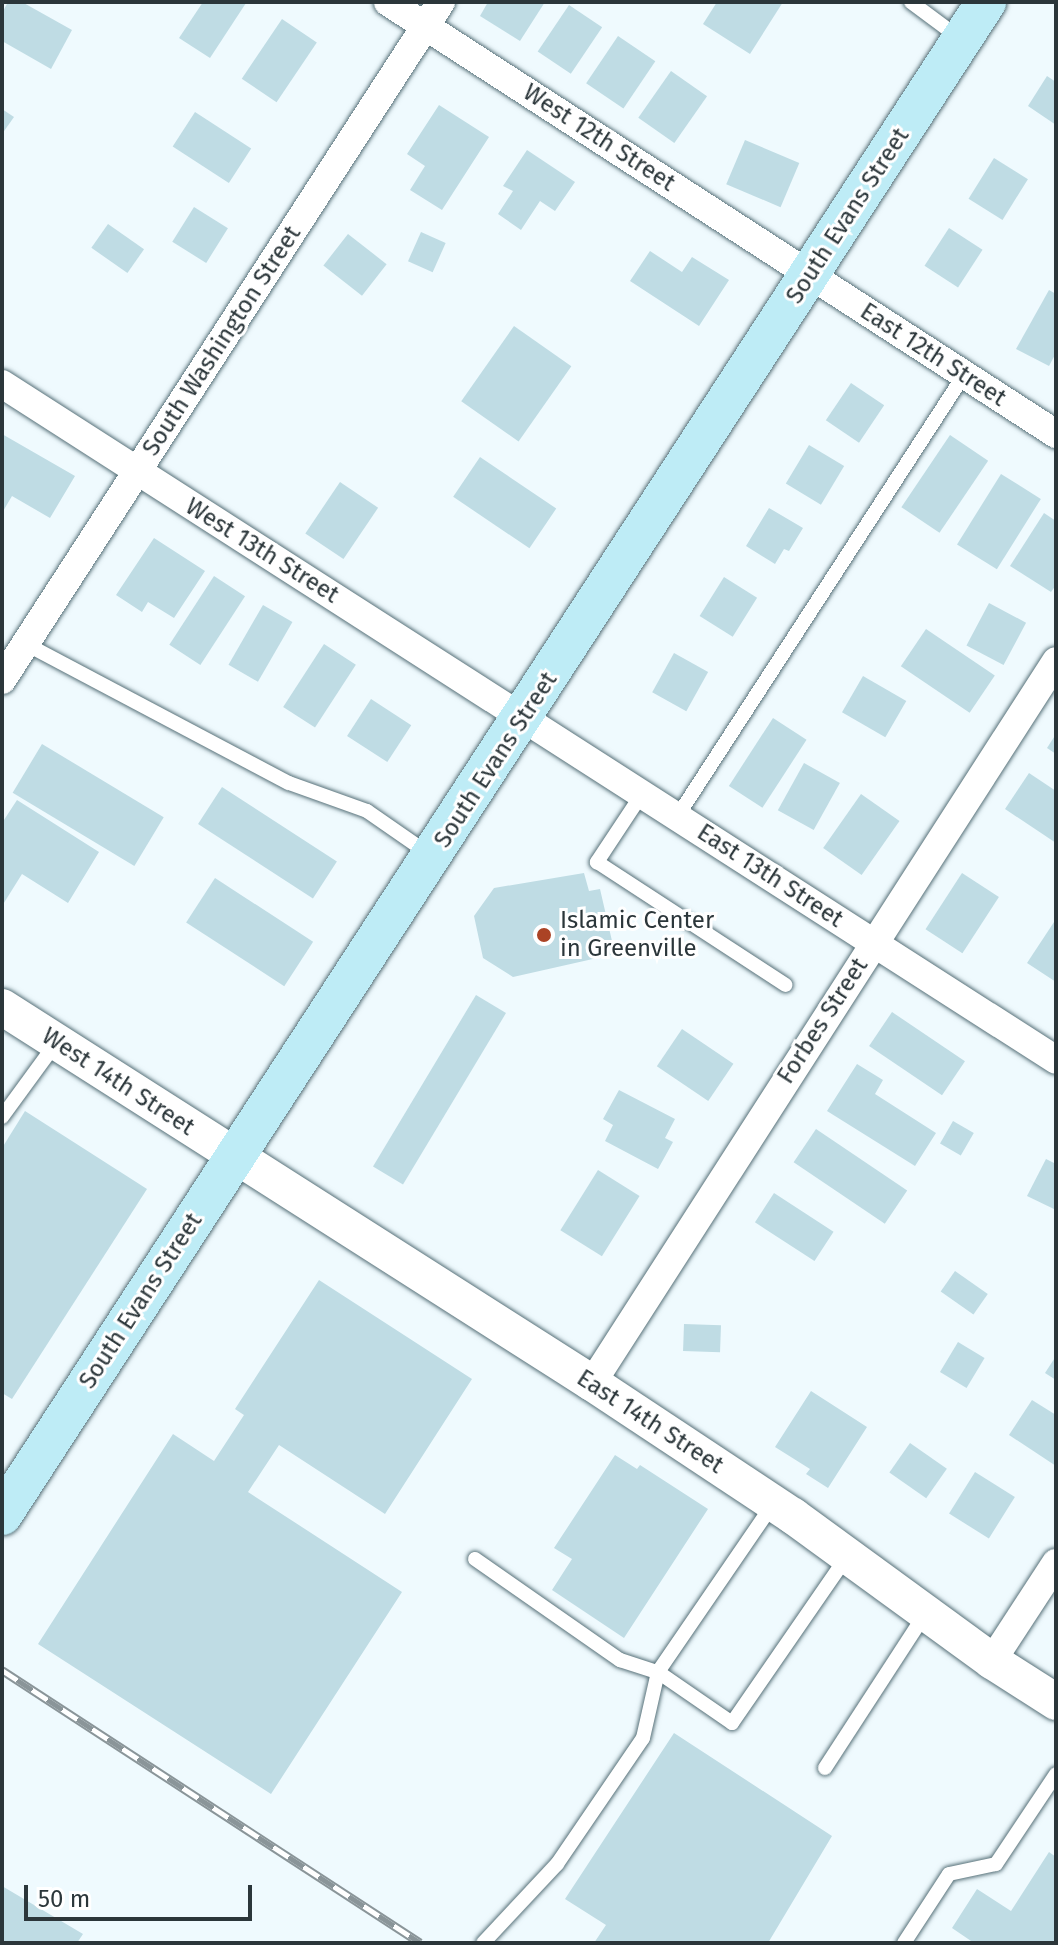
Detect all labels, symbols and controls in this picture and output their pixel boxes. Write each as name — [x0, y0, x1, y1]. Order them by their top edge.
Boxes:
street label: West 12th Street — [518, 78, 680, 198]
street label: South Evans Street — [780, 123, 916, 309]
street label: South Washington Street — [137, 221, 307, 461]
street label: East 12th Street — [855, 297, 1011, 413]
street label: West 13th Street — [180, 492, 344, 610]
street label: South Evans Street — [428, 667, 564, 853]
street label: East 13th Street — [692, 818, 848, 934]
place label: Islamic Center in Greenville — [560, 907, 714, 963]
marker: Islamic Center in Greenville — [535, 926, 553, 944]
street label: Forbes Street — [772, 953, 874, 1089]
street label: West 14th Street — [36, 1022, 200, 1142]
street label: South Evans Street — [73, 1208, 209, 1394]
street label: East 14th Street — [571, 1364, 729, 1480]
scale bar — [28, 1869, 256, 1919]
text: 50 m — [38, 1885, 90, 1913]

